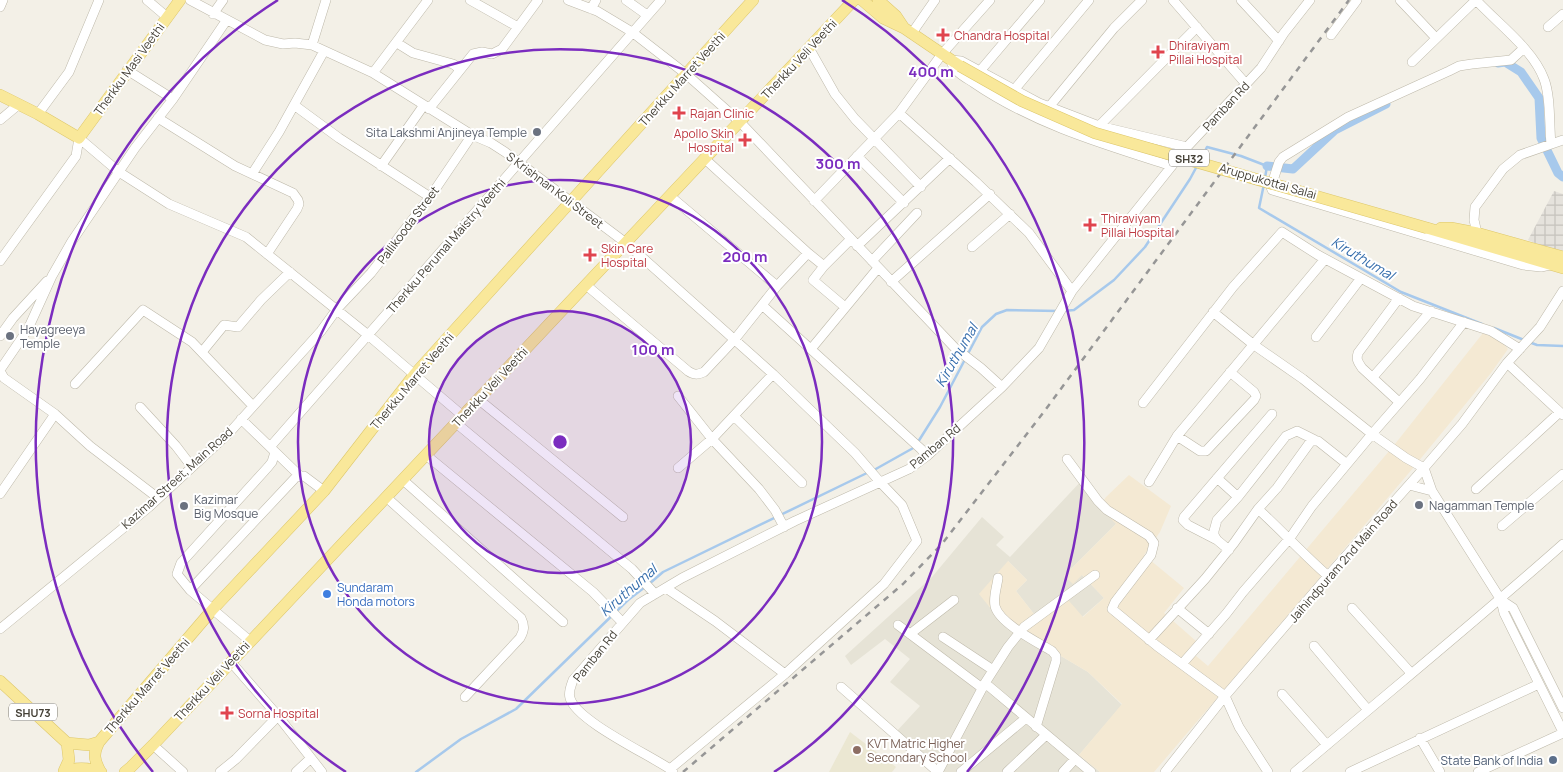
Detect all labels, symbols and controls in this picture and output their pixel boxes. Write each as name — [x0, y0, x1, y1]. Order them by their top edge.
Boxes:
street label: Therkku Veli Veethi — [757, 15, 841, 103]
street label: Therkku Masi Veethi — [90, 19, 168, 119]
place label: Chandra Hospital — [954, 27, 1049, 44]
street label: Therkku Marret Veethi — [635, 28, 729, 130]
marker: Chandra Hospital — [936, 28, 950, 42]
place label: Dhiraviyam Pillai Hospital — [1169, 37, 1242, 68]
marker: Dhiraviyam Pillai Hospital — [1151, 45, 1165, 59]
text: 400 m — [908, 61, 954, 82]
street label: Pamban Rd — [1199, 78, 1253, 134]
place label: Rajan Clinic — [690, 105, 755, 122]
marker: Rajan Clinic — [672, 106, 686, 120]
place label: Sita Lakshmi Anjineya Temple — [366, 124, 527, 141]
place label: Apollo Skin Hospital — [674, 125, 734, 156]
marker: Sita Lakshmi Anjineya Temple — [531, 126, 543, 138]
marker: Apollo Skin Hospital — [738, 133, 752, 147]
street label: S Krishnan Koli Street — [503, 148, 607, 232]
road number: SH32 — [1169, 150, 1209, 167]
text: 300 m — [816, 153, 860, 174]
street label: Aruppukottai Salai — [1217, 159, 1319, 203]
street label: Therkku Perumal Maistry Veethi — [383, 175, 509, 317]
street label: Pallikooda Street — [373, 182, 443, 267]
place label: Thiraviyam Pillai Hospital — [1101, 210, 1174, 241]
marker: Thiraviyam Pillai Hospital — [1083, 218, 1097, 232]
water label: Kiruthumal — [1328, 232, 1399, 285]
place label: Skin Care Hospital — [601, 240, 653, 271]
text: 200 m — [722, 246, 768, 267]
marker: Skin Care Hospital — [583, 248, 597, 262]
water label: Kiruthumal — [930, 318, 983, 390]
place label: Hayagreeya Temple — [20, 321, 85, 352]
street label: Therkku Marret Veethi — [366, 329, 458, 433]
marker: Hayagreeya Temple — [4, 330, 16, 342]
text: 100 m — [632, 339, 674, 360]
street label: Therkku Veli Veethi — [448, 343, 532, 431]
street label: Pamban Rd — [906, 420, 964, 472]
street label: Kazimar Street, Main Road — [117, 423, 237, 533]
centre of rings — [551, 433, 569, 451]
place label: Kazimar Big Mosque — [194, 491, 258, 522]
street label: Jaihindpuram 2nd Main Road — [1285, 496, 1401, 626]
place label: Nagamman Temple — [1429, 497, 1534, 514]
marker: Nagamman Temple — [1413, 499, 1425, 511]
marker: Kazimar Big Mosque — [178, 500, 190, 512]
water label: Kiruthumal — [595, 559, 662, 620]
place label: Sundaram Honda motors — [337, 579, 415, 610]
marker: Sundaram Honda motors — [321, 588, 333, 600]
street label: Pamban Rd — [569, 627, 621, 685]
street label: Therkku Marret Veethi — [101, 634, 193, 738]
street label: Therkku Veli Veethi — [170, 637, 254, 725]
road number: SHU73 — [9, 704, 57, 720]
place label: Sorna Hospital — [238, 705, 319, 722]
marker: Sorna Hospital — [220, 706, 234, 720]
place label: KVT Matric Higher Secondary School — [867, 735, 967, 766]
marker: KVT Matric Higher Secondary School — [851, 744, 863, 756]
place label: State Bank of India — [1440, 752, 1543, 769]
marker: State Bank of India — [1547, 754, 1559, 766]

